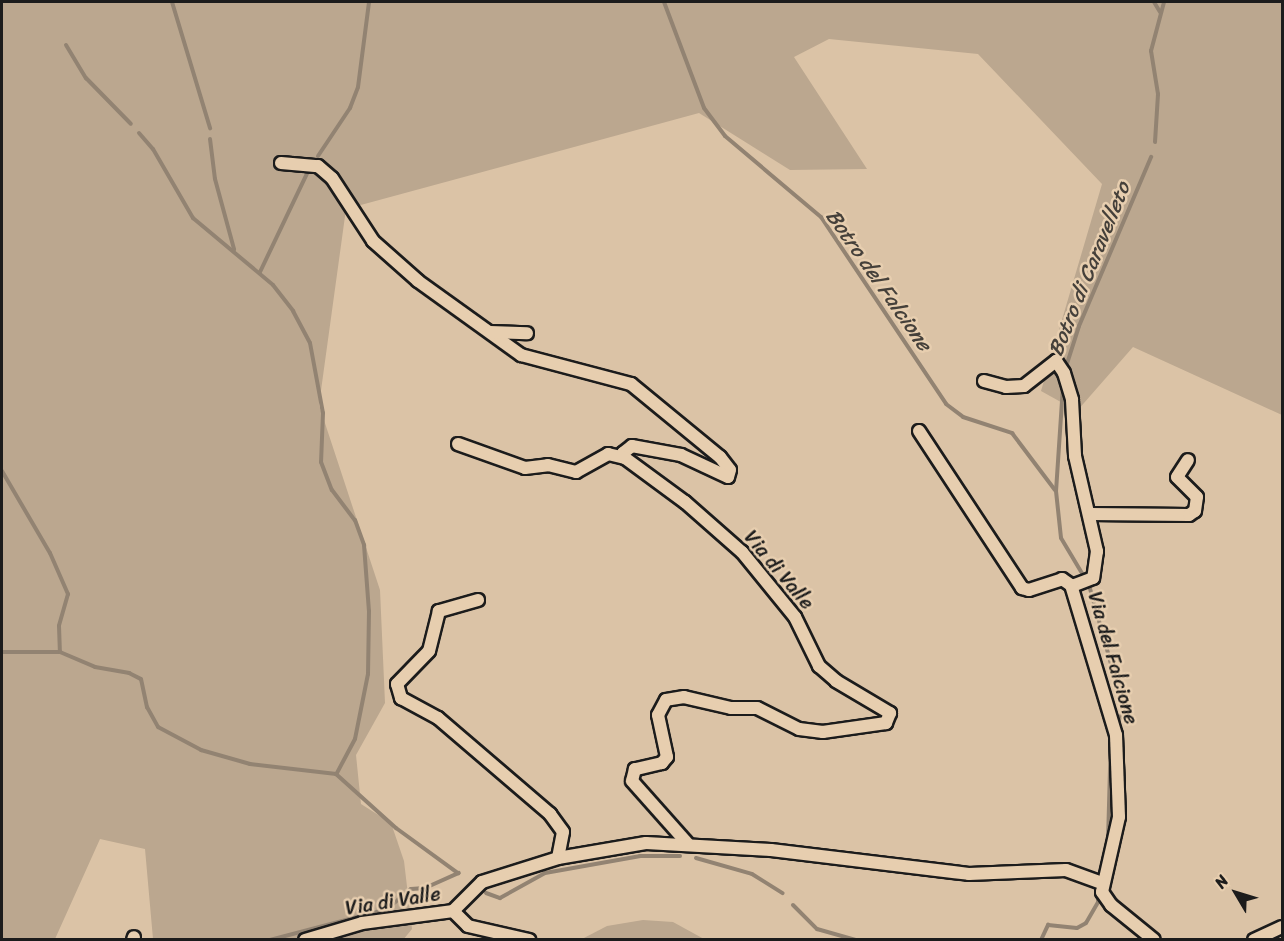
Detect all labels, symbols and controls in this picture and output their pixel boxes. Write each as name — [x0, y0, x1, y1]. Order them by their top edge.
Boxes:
water label: Botro di Caravelleto — [1043, 178, 1135, 360]
water label: Botro del Falcione — [821, 204, 937, 356]
street label: Via di Valle — [739, 525, 819, 615]
street label: Via del Falcione — [1083, 589, 1143, 727]
north arrow — [1206, 863, 1266, 923]
text: N — [1207, 868, 1236, 895]
street label: Via di Valle — [344, 882, 442, 920]

